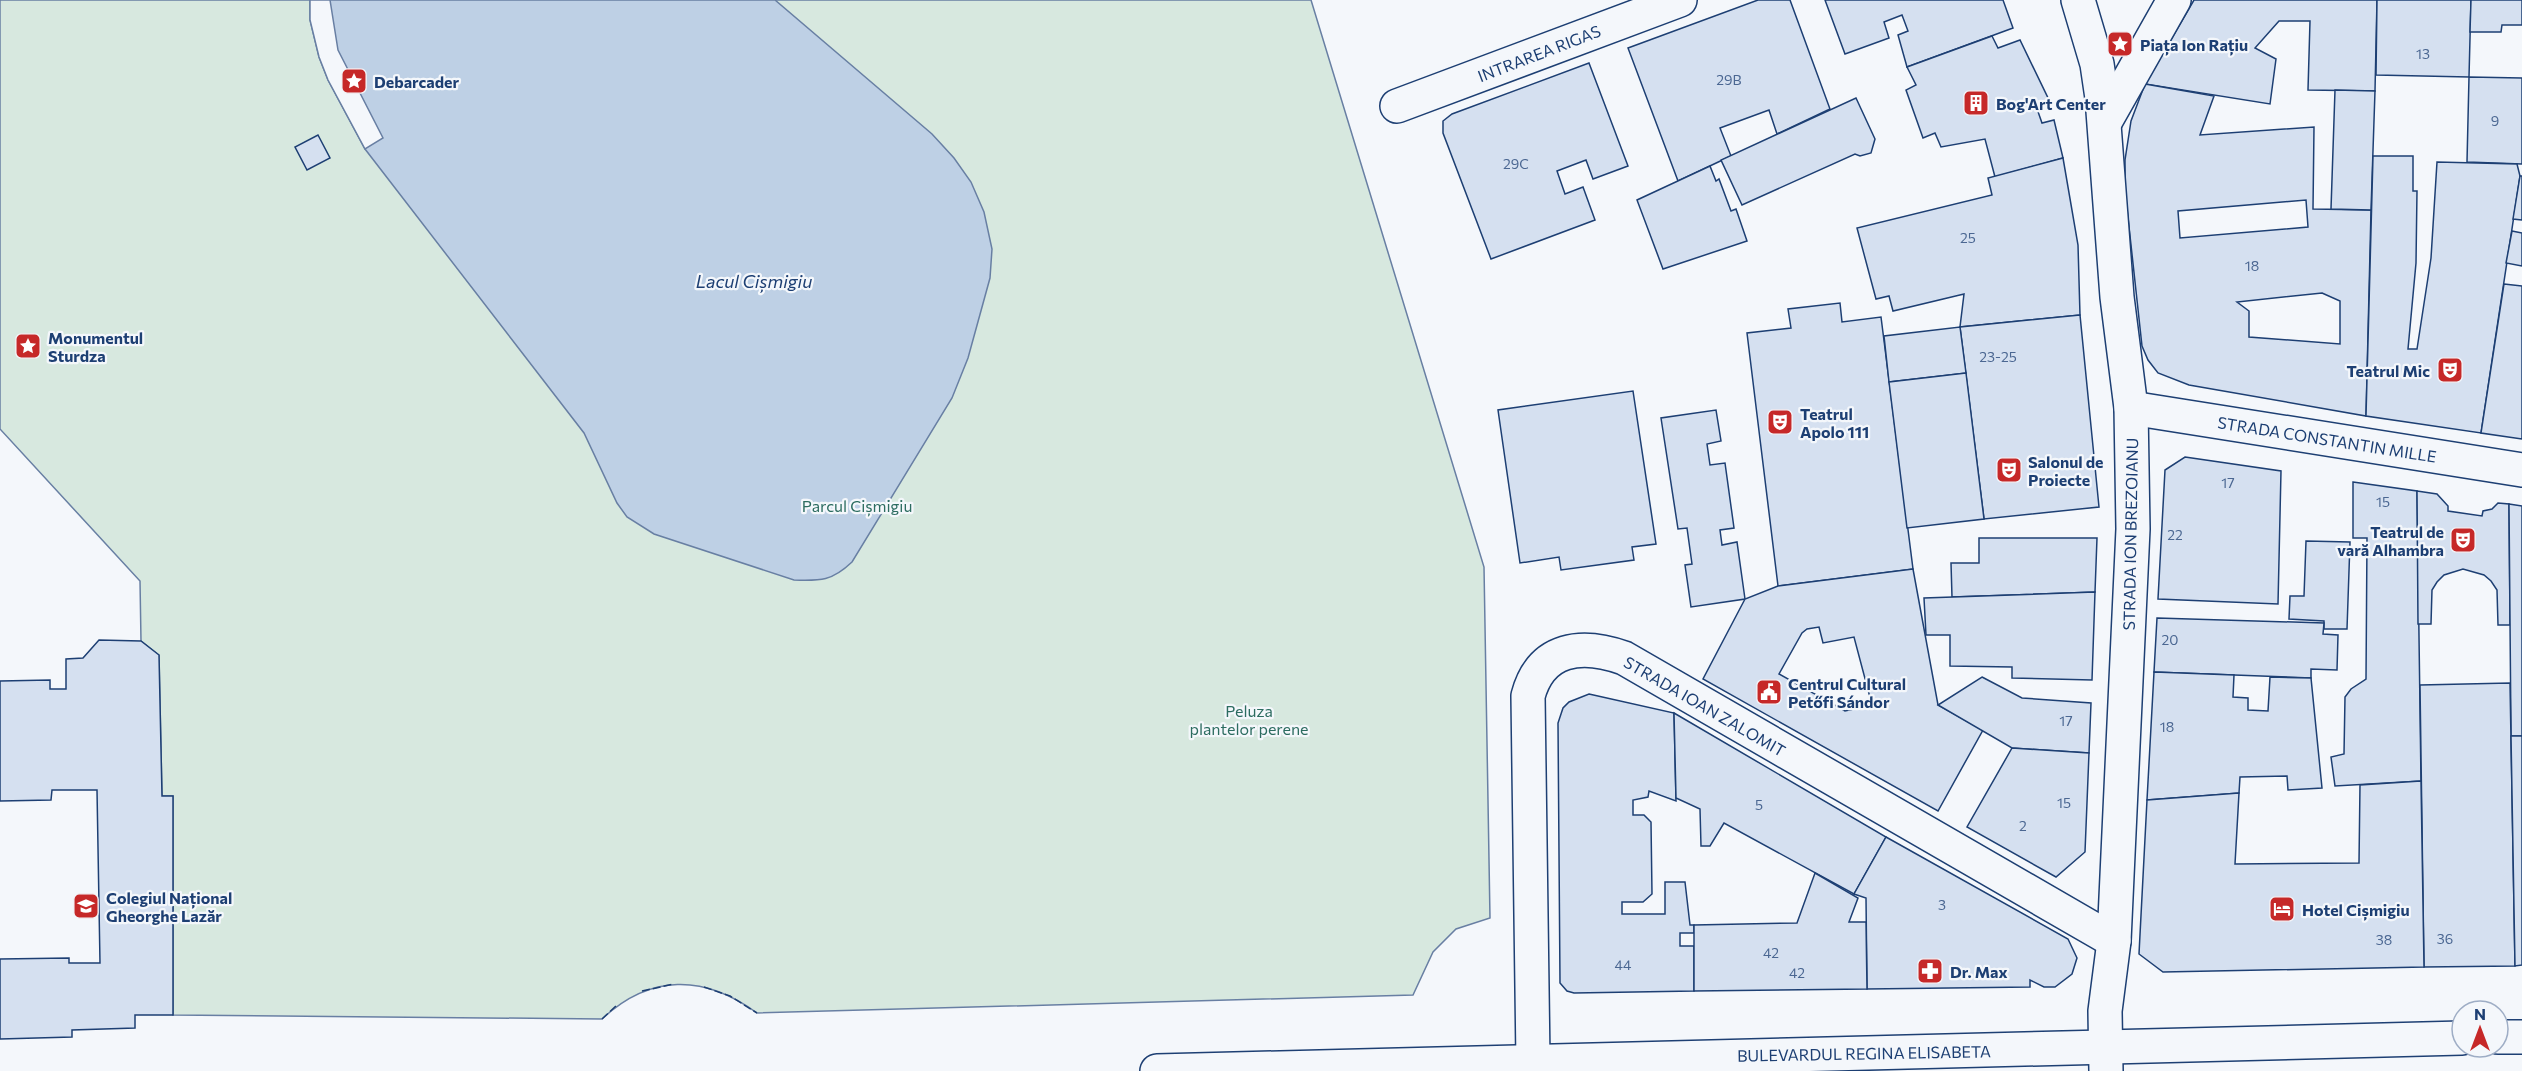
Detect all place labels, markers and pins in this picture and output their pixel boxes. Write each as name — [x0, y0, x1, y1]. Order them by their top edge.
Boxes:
place icon: Piața Ion Rațiu — [2105, 29, 2135, 59]
place label: Piața Ion Rațiu — [2140, 35, 2248, 56]
place icon: Debarcader — [339, 66, 369, 96]
place label: Debarcader — [374, 72, 459, 91]
building icon: Bog'Art Center — [1961, 88, 1991, 118]
place label: Bog'Art Center — [1996, 94, 2106, 113]
place label: Monumentul Sturdza — [48, 328, 143, 365]
place icon: Monumentul Sturdza — [13, 331, 43, 361]
theatre icon: Teatrul Mic — [2435, 355, 2465, 385]
place label: Teatrul Mic — [2346, 361, 2430, 380]
place label: Teatrul Apolo 111 — [1800, 404, 1869, 441]
theatre icon: Teatrul Apolo 111 — [1765, 407, 1795, 437]
place label: Salonul de Proiecte — [2028, 452, 2104, 489]
theatre icon: Salonul de Proiecte — [1994, 455, 2024, 485]
place label: Teatrul de vară Alhambra — [2337, 522, 2444, 559]
theatre icon: Teatrul de vară Alhambra — [2448, 525, 2478, 555]
place label: Centrul Cultural Petőfi Sándor — [1788, 674, 1906, 711]
public building icon: Centrul Cultural Petőfi Sándor — [1754, 677, 1784, 707]
place label: Colegiul Național Gheorghe Lazăr — [106, 888, 232, 925]
school or university icon: Colegiul Național Gheorghe Lazăr — [71, 891, 101, 921]
hotel icon: Hotel Cișmigiu — [2267, 894, 2297, 924]
place label: Hotel Cișmigiu — [2302, 900, 2410, 921]
pharmacy icon: Dr. Max — [1915, 956, 1945, 986]
place label: Dr. Max — [1950, 962, 2008, 981]

